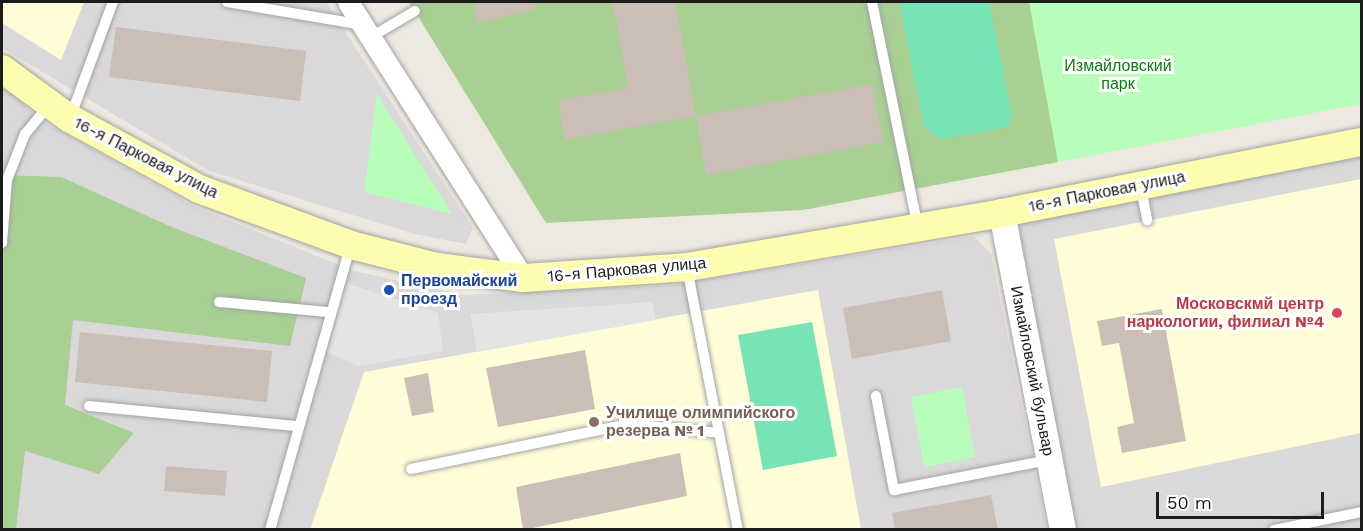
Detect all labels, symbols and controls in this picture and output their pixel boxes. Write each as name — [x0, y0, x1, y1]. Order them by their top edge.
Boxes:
park label: Измайловский парк — [1064, 56, 1172, 94]
street label: 16-я Парковая улица — [71, 113, 221, 203]
street label: 16-я Парковая улица — [1027, 167, 1187, 217]
street label: 16-я Парковая улица — [547, 254, 707, 286]
place label: Первомайский проезд — [401, 271, 517, 309]
marker: Первомайский проезд — [382, 283, 396, 297]
street label: Измайловский бульвар — [1006, 284, 1058, 458]
place label: Московскмй центр наркологии, филиал №4 — [1127, 294, 1324, 332]
marker: Московскмй центр наркологии, филиал №4 — [1328, 304, 1346, 322]
place label: Училище олимпийского резерва № 1 — [606, 403, 795, 441]
marker: Училище олимпийского резерва № 1 — [587, 415, 601, 429]
scale bar — [1159, 480, 1327, 518]
text: 50 m — [1167, 492, 1212, 513]

